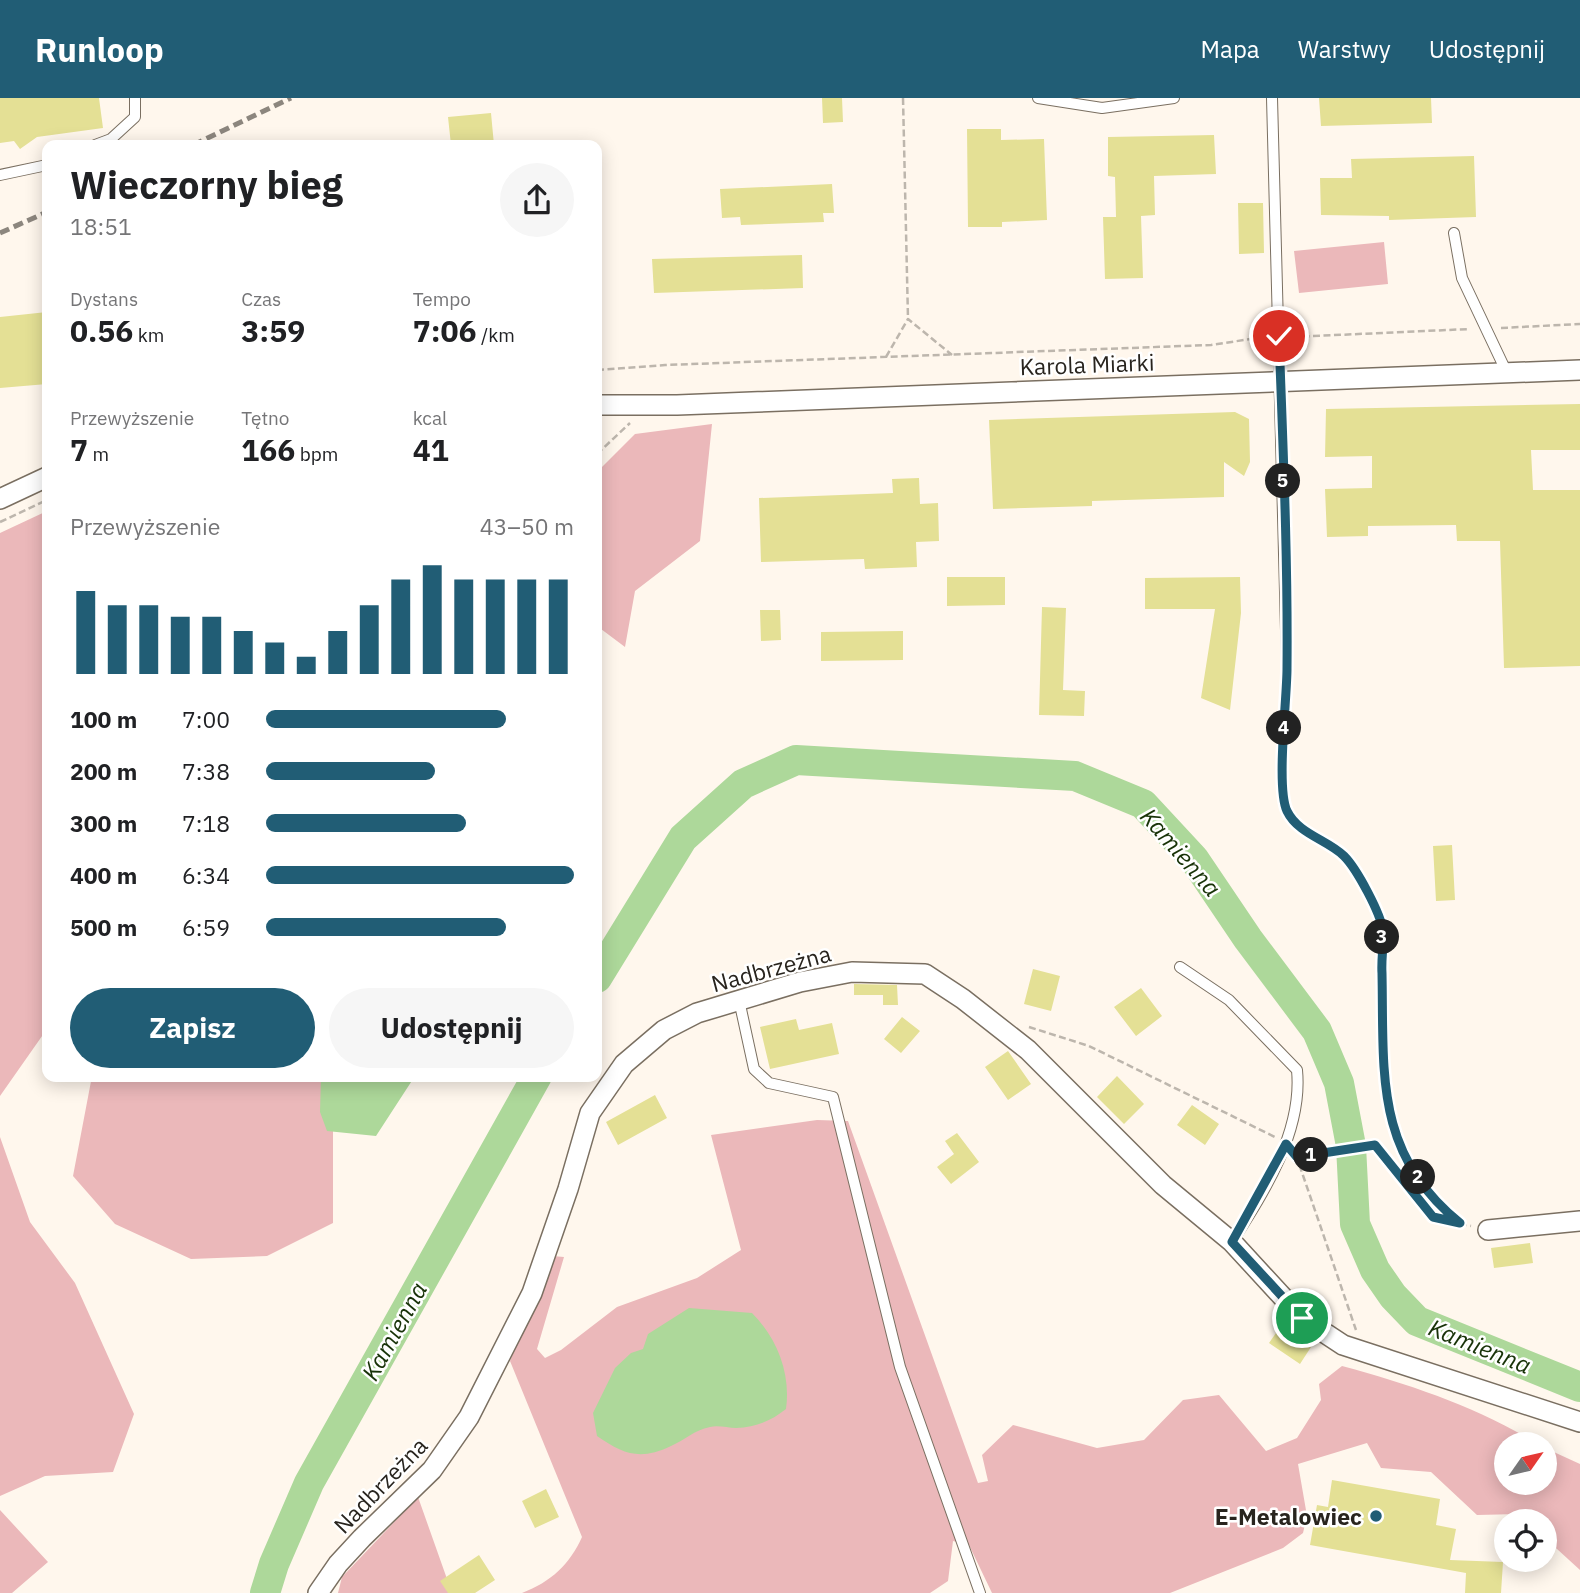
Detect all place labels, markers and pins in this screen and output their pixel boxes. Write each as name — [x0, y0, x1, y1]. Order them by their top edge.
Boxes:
pin — [1249, 306, 1309, 366]
pin: 5 — [1266, 464, 1300, 498]
pin: 4 — [1266, 710, 1302, 746]
pin: 3 — [1364, 920, 1400, 954]
pin: 1 — [1294, 1138, 1328, 1172]
pin: 2 — [1400, 1160, 1436, 1194]
pin — [1272, 1288, 1332, 1348]
place label: E-Metalowiec — [1215, 1501, 1362, 1531]
marker: E-Metalowiec — [1368, 1508, 1384, 1524]

